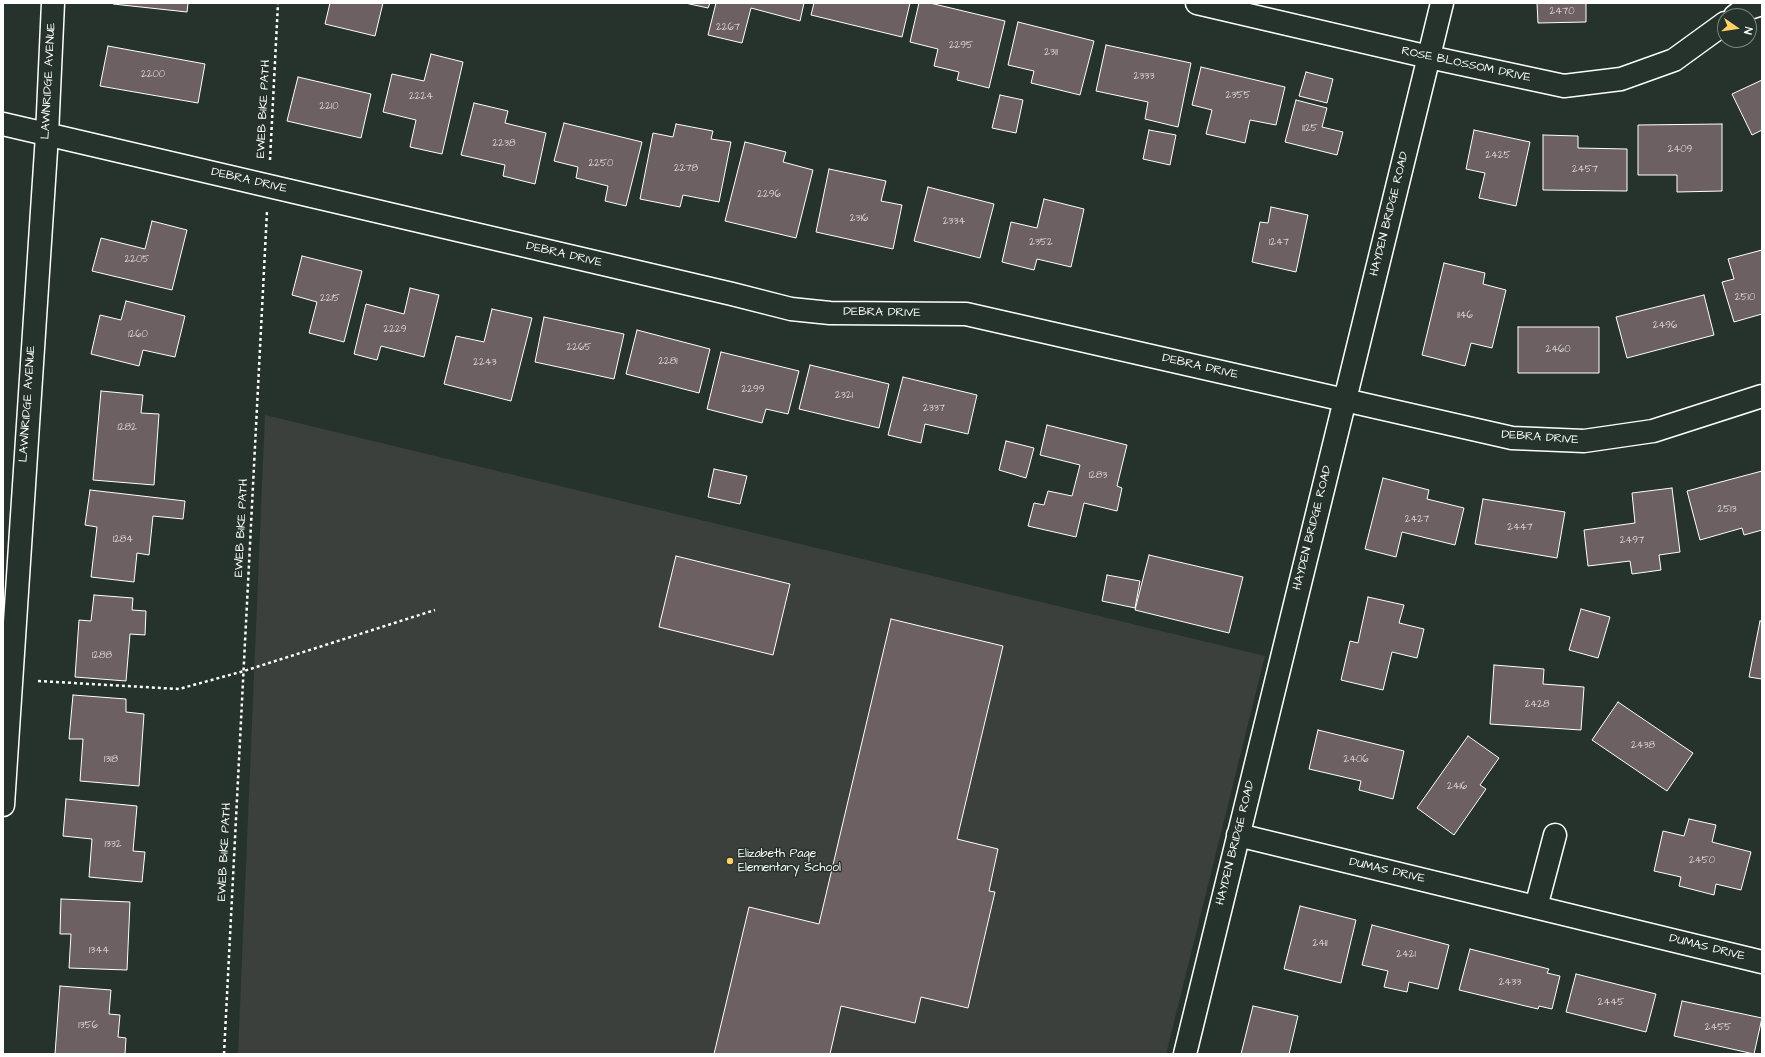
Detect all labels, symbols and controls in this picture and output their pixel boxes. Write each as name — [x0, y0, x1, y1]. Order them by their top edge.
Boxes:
house number: 2470 — [1550, 6, 1574, 18]
north arrow — [1717, 8, 1757, 48]
street label: LAWNRIDGE AVENUE — [39, 22, 59, 140]
house number: 2267 — [716, 22, 740, 34]
text: N — [1740, 26, 1756, 36]
house number: 2295 — [949, 40, 973, 52]
street label: ROSE BLOSSOM DRIVE — [1400, 44, 1532, 86]
house number: 2311 — [1044, 47, 1058, 59]
street label: EWEB BIKE PATH — [254, 59, 274, 159]
house number: 2200 — [141, 69, 165, 81]
house number: 2333 — [1134, 71, 1154, 83]
house number: 2355 — [1226, 90, 1250, 102]
house number: 2224 — [409, 91, 433, 103]
house number: 2210 — [319, 101, 339, 113]
house number: 1125 — [1302, 123, 1318, 135]
house number: 2238 — [492, 138, 516, 150]
house number: 2409 — [1668, 144, 1692, 156]
street label: HAYDEN BRIDGE ROAD — [1368, 150, 1412, 278]
house number: 2425 — [1485, 150, 1511, 162]
house number: 2250 — [589, 158, 613, 170]
house number: 2278 — [674, 163, 698, 175]
house number: 2457 — [1572, 164, 1598, 176]
street label: DEBRA DRIVE — [210, 165, 288, 197]
house number: 2296 — [757, 189, 781, 201]
house number: 2316 — [850, 213, 868, 225]
house number: 2334 — [943, 216, 965, 228]
house number: 2352 — [1029, 237, 1053, 249]
house number: 1247 — [1269, 237, 1289, 249]
street label: DEBRA DRIVE — [525, 239, 603, 271]
house number: 2205 — [125, 254, 149, 266]
house number: 2510 — [1735, 292, 1755, 304]
house number: 2215 — [320, 293, 340, 305]
street label: DEBRA DRIVE — [843, 305, 921, 321]
house number: 1146 — [1457, 310, 1473, 322]
house number: 2496 — [1653, 320, 1677, 332]
house number: 2229 — [384, 324, 406, 336]
house number: 1260 — [128, 329, 148, 341]
house number: 2265 — [567, 342, 591, 354]
house number: 2460 — [1545, 344, 1571, 356]
street label: LAWNRIDGE AVENUE — [17, 345, 39, 463]
street label: DEBRA DRIVE — [1161, 351, 1239, 383]
house number: 2281 — [658, 356, 678, 368]
house number: 2243 — [473, 357, 497, 369]
house number: 2299 — [742, 384, 764, 396]
house number: 2321 — [835, 390, 853, 402]
house number: 2337 — [923, 403, 945, 415]
house number: 1282 — [117, 422, 137, 434]
street label: DEBRA DRIVE — [1501, 428, 1579, 448]
street label: HAYDEN BRIDGE ROAD — [1291, 464, 1335, 592]
house number: 1283 — [1089, 470, 1107, 482]
street label: EWEB BIKE PATH — [232, 478, 252, 578]
house number: 2513 — [1717, 504, 1737, 516]
house number: 2427 — [1405, 514, 1429, 526]
house number: 2447 — [1507, 522, 1533, 534]
house number: 1284 — [113, 534, 133, 546]
house number: 2497 — [1620, 535, 1644, 547]
house number: 1288 — [92, 650, 112, 662]
house number: 2428 — [1525, 699, 1549, 711]
house number: 2438 — [1631, 740, 1655, 752]
house number: 1318 — [104, 754, 118, 766]
house number: 2406 — [1343, 754, 1369, 766]
street label: HAYDEN BRIDGE ROAD — [1214, 779, 1258, 907]
house number: 2416 — [1447, 781, 1467, 793]
street label: EWEB BIKE PATH — [215, 802, 235, 902]
house number: 1332 — [104, 839, 122, 851]
place label: Elizabeth Page Elementary School — [738, 847, 841, 875]
street label: DUMAS DRIVE — [1348, 855, 1426, 887]
house number: 2450 — [1689, 855, 1715, 867]
marker: Elizabeth Page Elementary School — [725, 856, 735, 866]
street label: DUMAS DRIVE — [1668, 932, 1746, 964]
house number: 2411 — [1312, 938, 1328, 950]
house number: 1344 — [89, 945, 109, 957]
house number: 2421 — [1396, 949, 1416, 961]
house number: 2433 — [1499, 977, 1521, 989]
house number: 2445 — [1598, 997, 1624, 1009]
house number: 1356 — [78, 1020, 98, 1032]
house number: 2455 — [1705, 1022, 1731, 1034]

